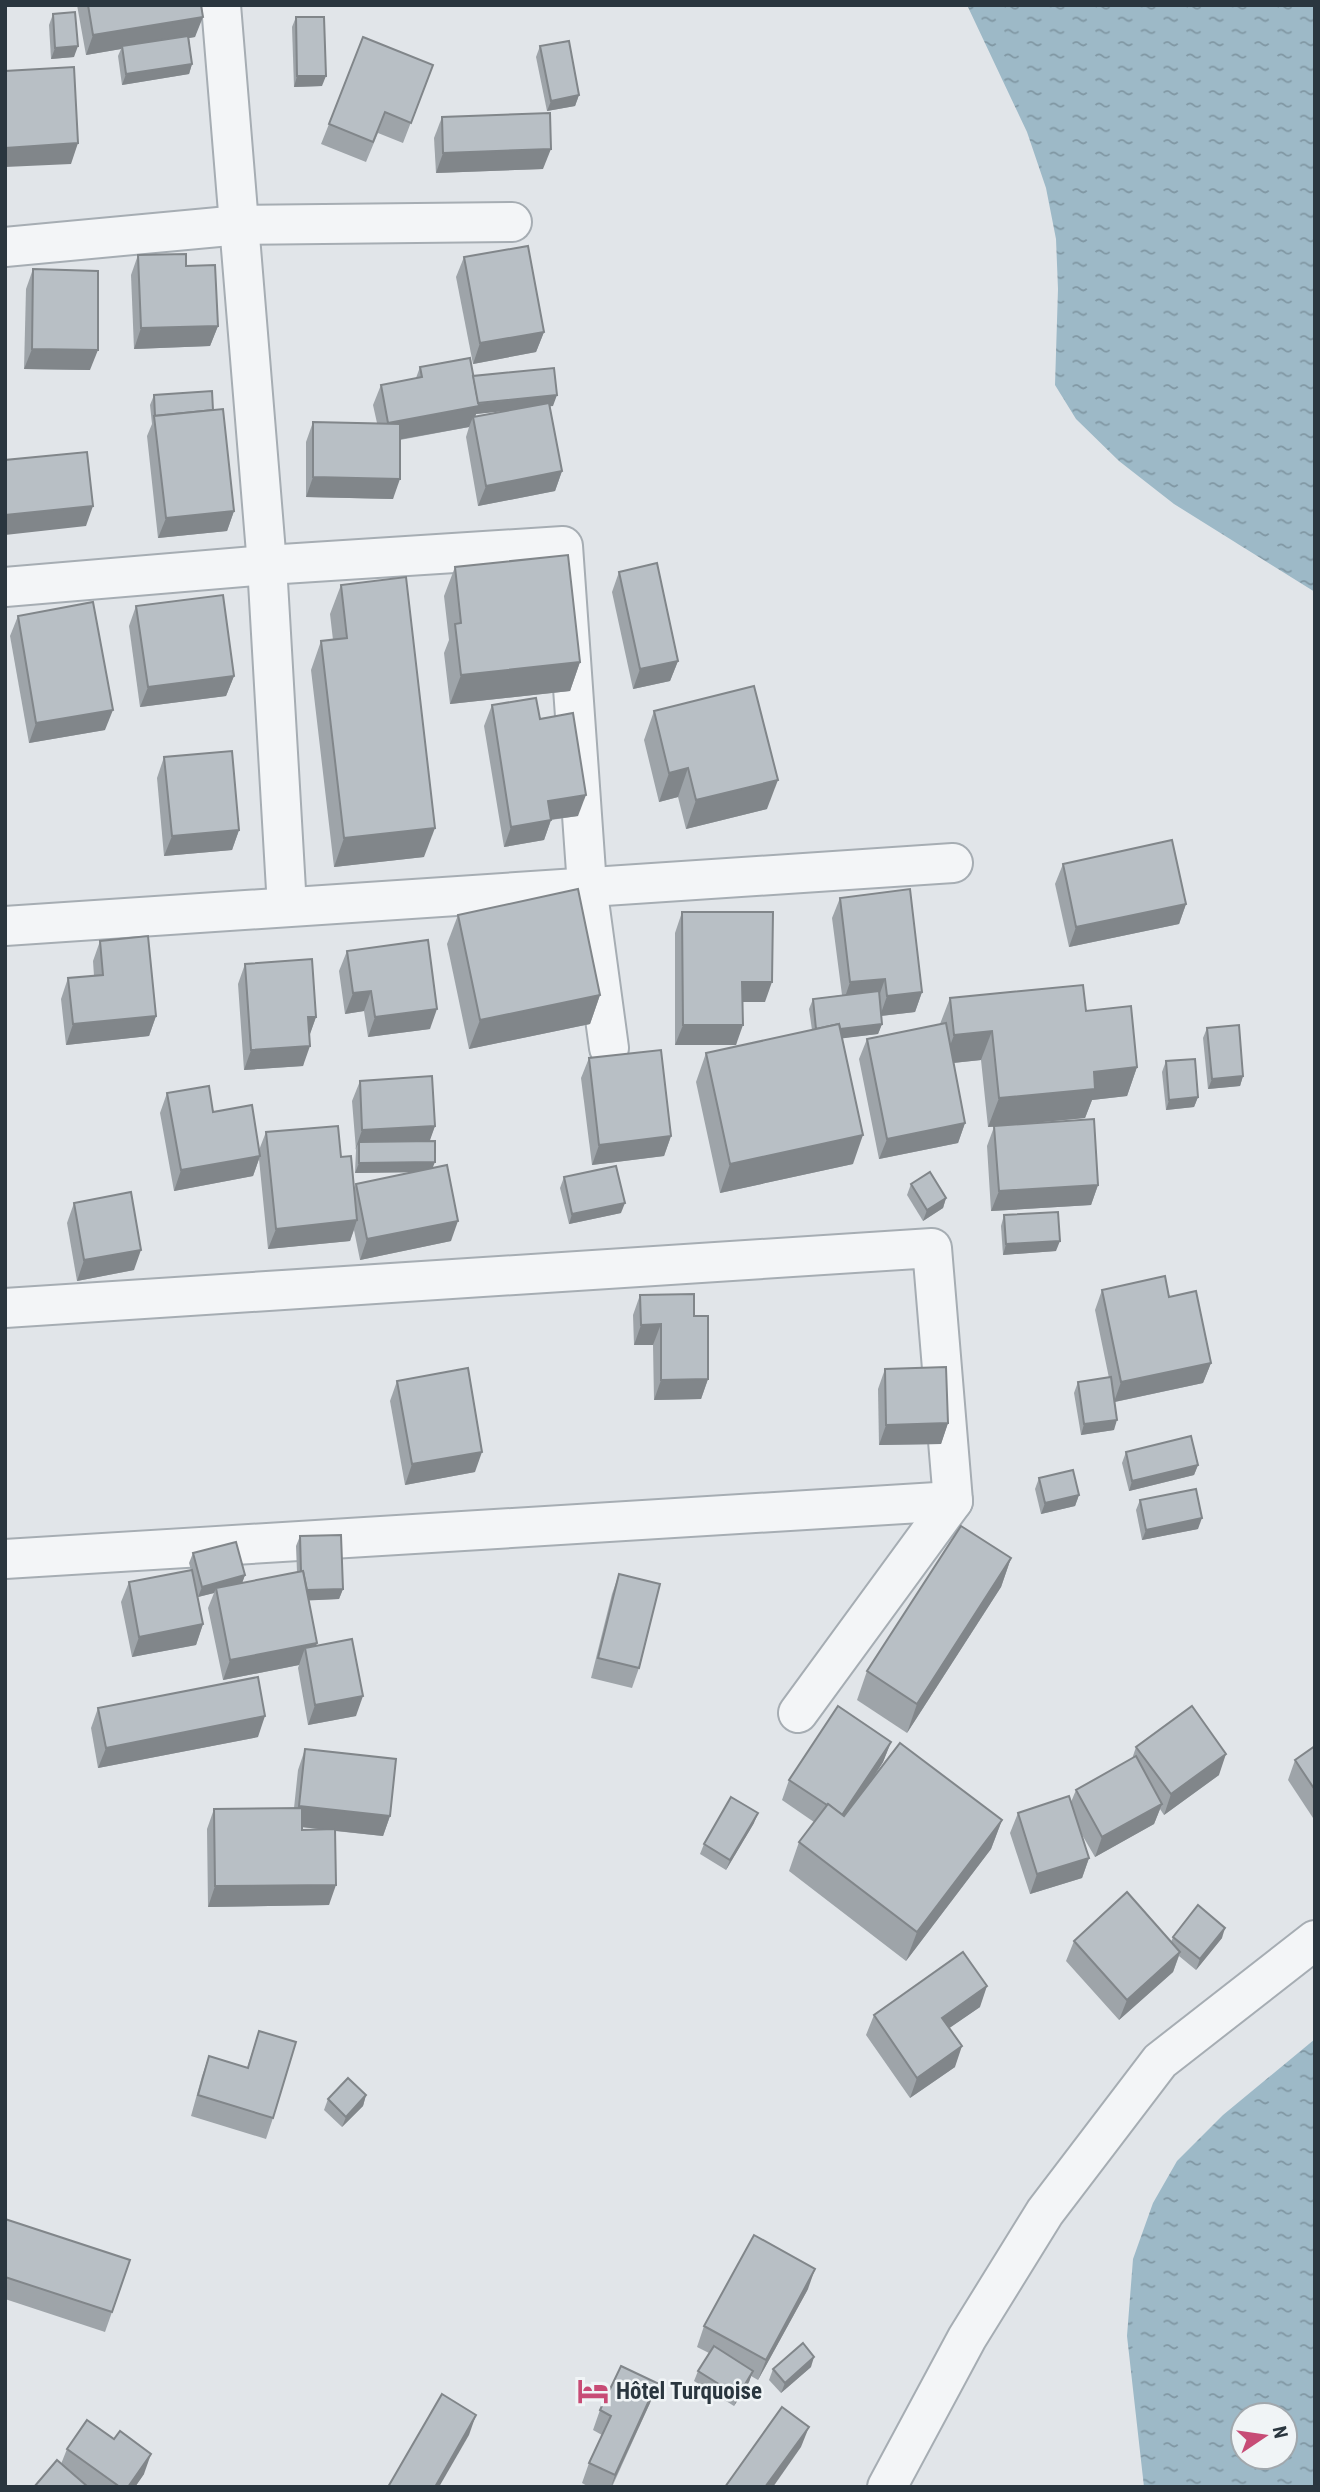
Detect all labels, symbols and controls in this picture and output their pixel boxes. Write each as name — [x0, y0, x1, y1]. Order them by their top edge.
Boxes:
hotel icon: Hôtel Turquoise — [576, 2374, 610, 2408]
place label: Hôtel Turquoise — [616, 2378, 762, 2405]
north arrow — [1229, 2401, 1299, 2471]
text: N — [1268, 2424, 1293, 2441]

